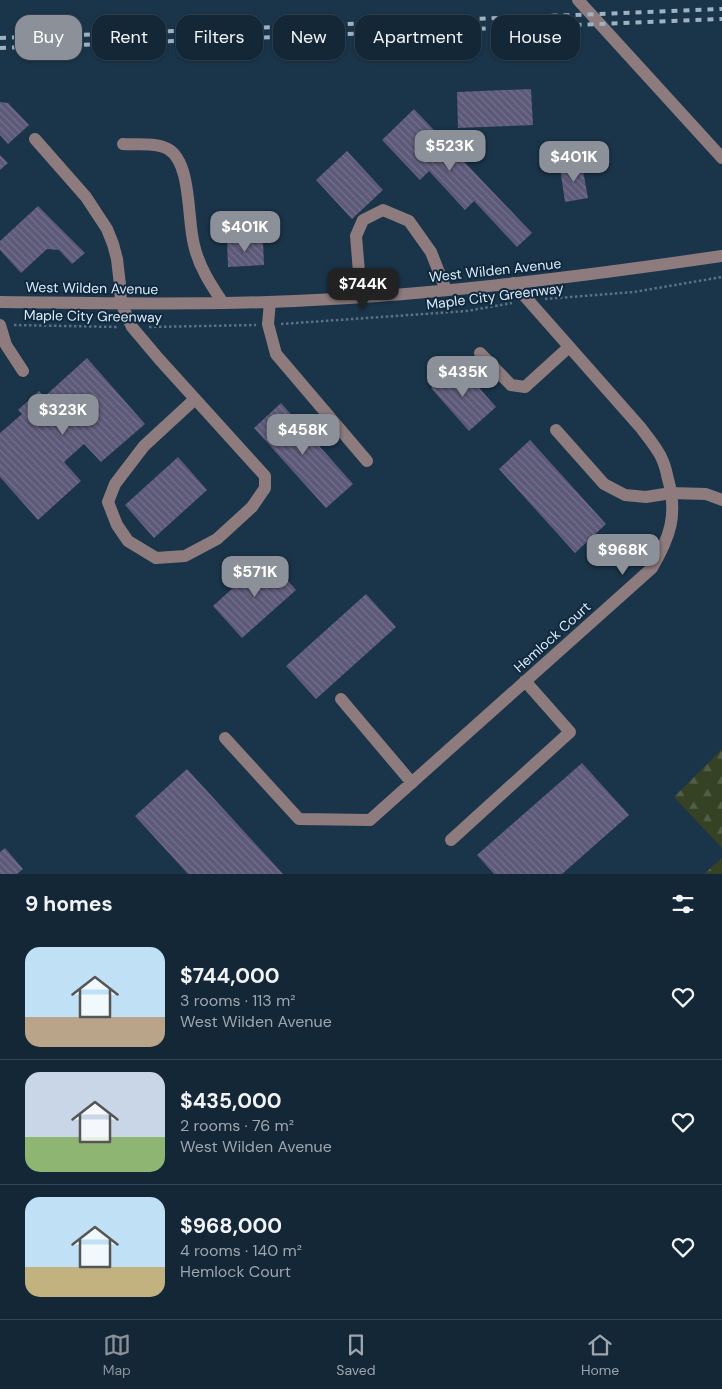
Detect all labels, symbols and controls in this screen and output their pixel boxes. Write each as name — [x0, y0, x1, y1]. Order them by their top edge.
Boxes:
chip: Buy — [15, 15, 82, 60]
chip: Rent — [92, 15, 166, 60]
chip: Filters — [176, 15, 263, 60]
chip: New — [273, 15, 345, 60]
chip: Apartment — [355, 15, 481, 60]
chip: House — [491, 15, 580, 60]
pin: $523K — [415, 130, 485, 172]
text: $523K — [426, 135, 474, 156]
pin: $401K — [539, 140, 609, 183]
text: $401K — [550, 146, 598, 167]
pin: $401K — [210, 210, 280, 253]
text: $401K — [221, 216, 269, 237]
street label: West Wilden Avenue — [428, 254, 562, 286]
pin: $744K — [328, 268, 398, 310]
text: $744K — [339, 273, 387, 294]
street label: West Wilden Avenue — [25, 278, 159, 298]
street label: Maple City Greenway — [425, 279, 565, 313]
street label: Maple City Greenway — [24, 306, 163, 326]
pin: $435K — [428, 356, 498, 398]
text: $435K — [438, 361, 488, 382]
pin: $323K — [28, 394, 98, 436]
text: $323K — [39, 399, 87, 420]
pin: $458K — [268, 414, 338, 456]
text: $458K — [278, 419, 328, 440]
pin: $968K — [588, 534, 658, 576]
text: $968K — [598, 539, 648, 560]
pin: $571K — [220, 556, 290, 598]
text: $571K — [233, 561, 277, 582]
street label: Hemlock Court — [510, 598, 594, 676]
text: 9 homes — [25, 890, 113, 918]
icon: filters — [669, 890, 697, 918]
text: $744,000 — [180, 962, 280, 990]
icon: home — [65, 967, 125, 1027]
icon: heart — [669, 983, 697, 1011]
text: 3 rooms · 113 m² — [180, 990, 296, 1011]
text: West Wilden Avenue — [180, 1011, 332, 1032]
text: $435,000 — [180, 1087, 282, 1115]
icon: home — [65, 1092, 125, 1152]
icon: heart — [669, 1108, 697, 1136]
text: 2 rooms · 76 m² — [180, 1115, 294, 1136]
text: West Wilden Avenue — [180, 1136, 332, 1157]
text: $968,000 — [180, 1212, 282, 1240]
icon: home — [65, 1217, 125, 1277]
icon: heart — [669, 1233, 697, 1261]
text: 4 rooms · 140 m² — [180, 1240, 302, 1261]
text: Hemlock Court — [180, 1261, 291, 1282]
tab: Map — [103, 1331, 131, 1379]
tab: Saved — [336, 1331, 376, 1379]
tab: Home — [581, 1331, 619, 1379]

